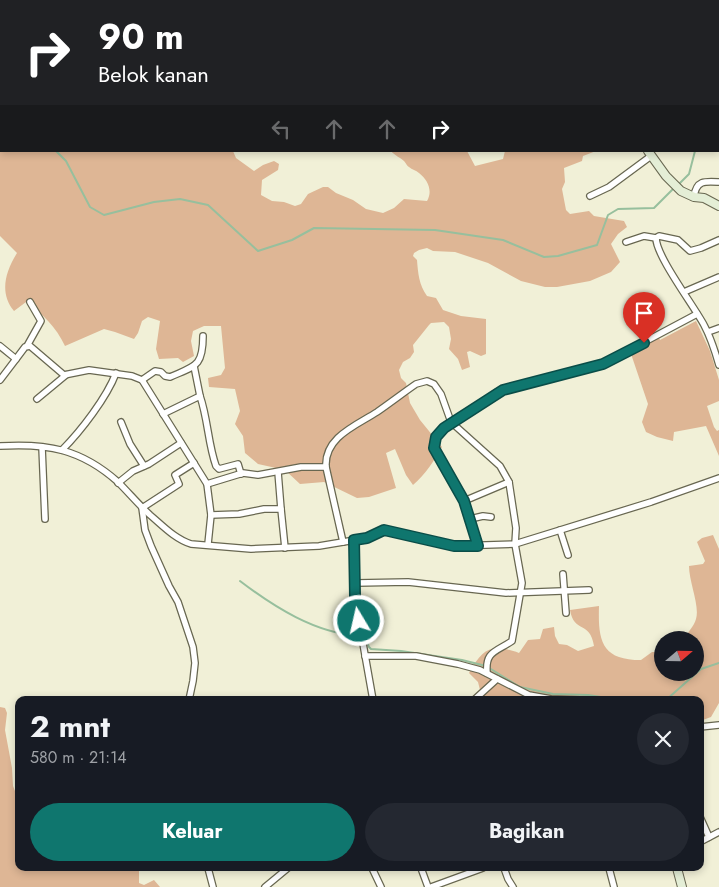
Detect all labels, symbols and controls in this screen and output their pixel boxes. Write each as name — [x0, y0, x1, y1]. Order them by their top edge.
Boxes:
text: 90 m — [98, 12, 184, 62]
icon: right — [15, 20, 80, 85]
text: Belok kanan — [98, 58, 209, 90]
icon: left — [267, 115, 295, 143]
icon: ahead — [320, 115, 348, 143]
icon: ahead — [373, 115, 401, 143]
icon: right — [426, 115, 454, 143]
pin — [623, 292, 665, 343]
icon: arrive — [630, 299, 658, 327]
position arrow — [332, 594, 384, 646]
north arrow — [654, 631, 704, 681]
map controls — [654, 631, 704, 681]
text: 2 mnt — [30, 705, 110, 748]
button: close — [637, 713, 689, 765]
text: 580 m · 21:14 — [30, 746, 127, 769]
button: Keluar — [30, 803, 355, 861]
button: Bagikan — [365, 803, 689, 861]

